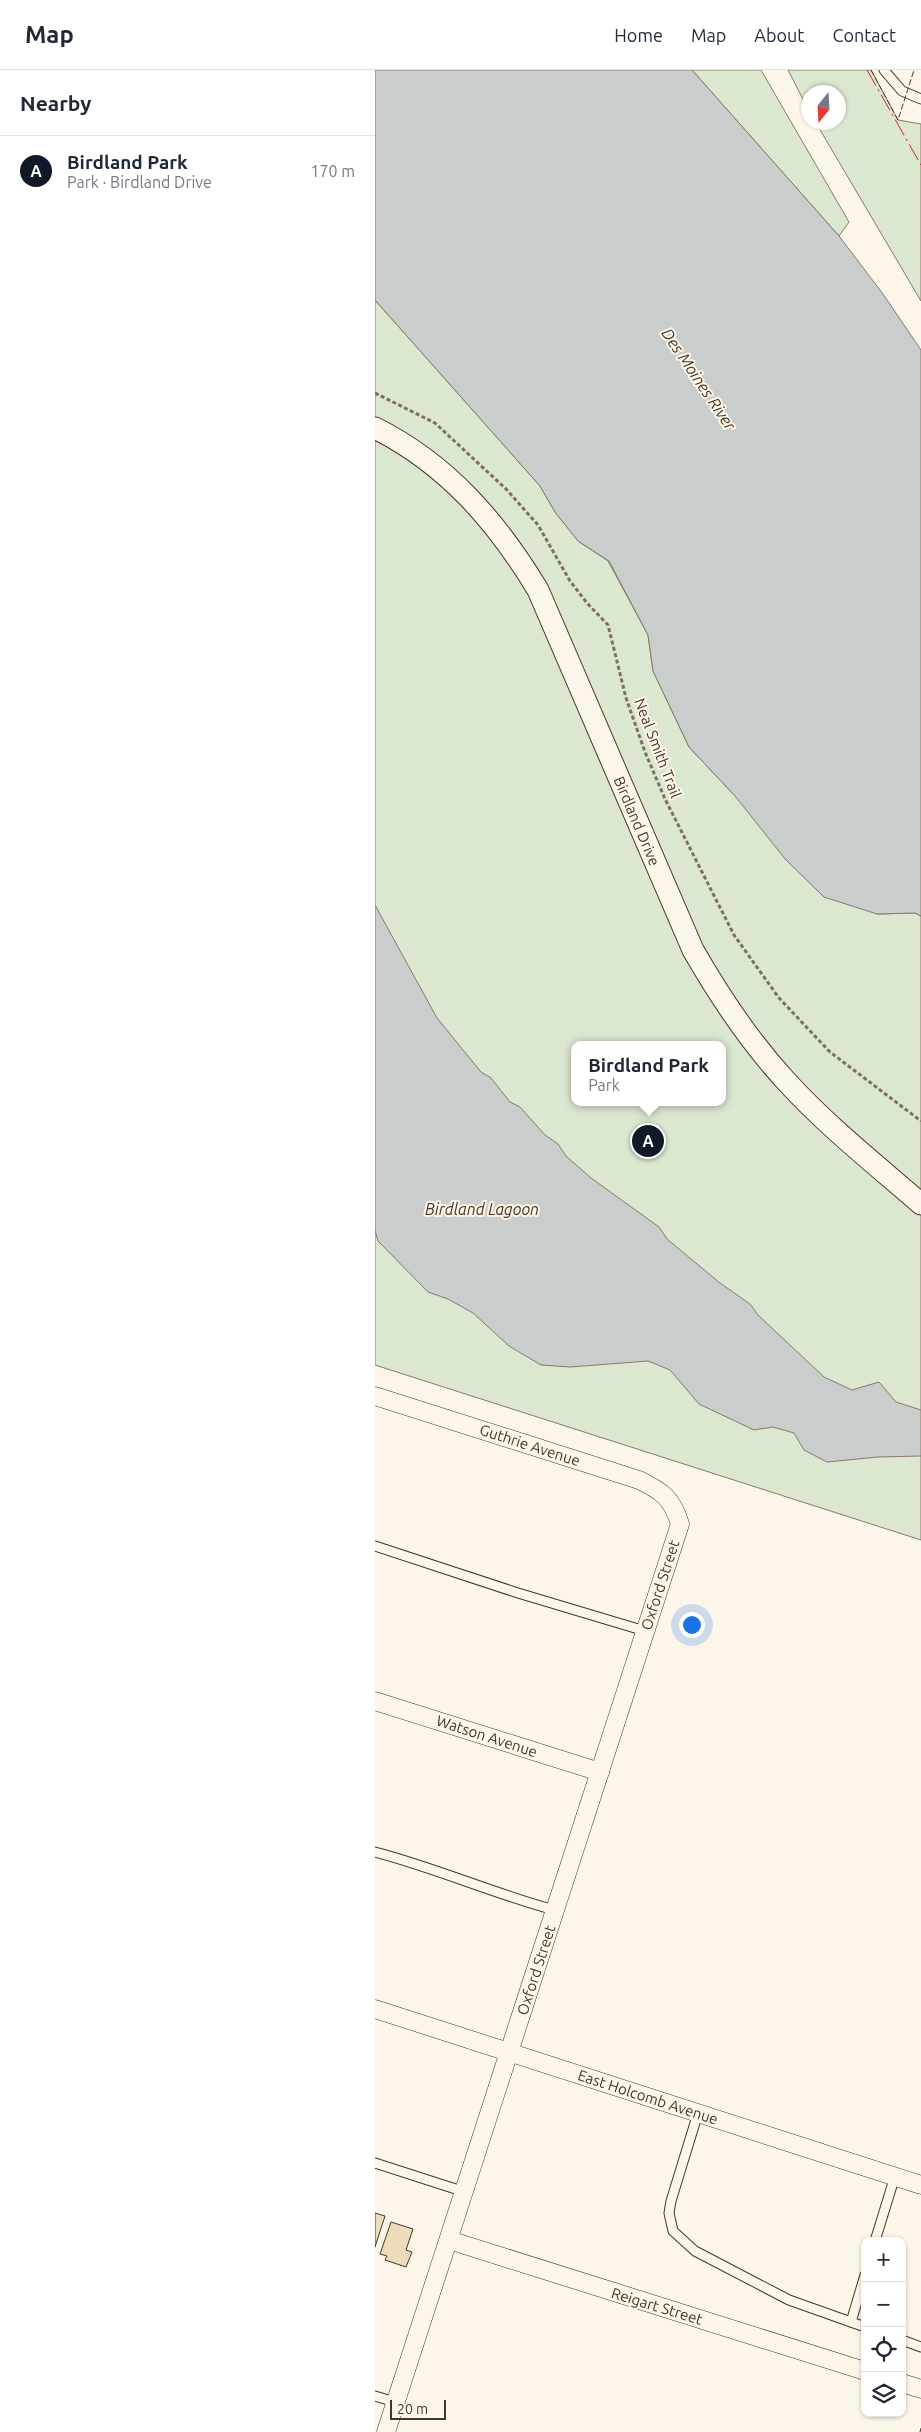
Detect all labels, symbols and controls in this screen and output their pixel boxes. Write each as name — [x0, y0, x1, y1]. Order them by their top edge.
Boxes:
text: Map — [25, 21, 74, 48]
text: Home — [614, 25, 663, 45]
text: Map — [691, 25, 726, 45]
text: About — [754, 25, 804, 45]
text: Contact — [832, 25, 896, 45]
north arrow — [801, 85, 846, 130]
text: Nearby — [20, 91, 91, 115]
text: Birdland Park — [67, 151, 188, 173]
text: A — [30, 162, 42, 180]
text: 170 m — [310, 162, 355, 180]
text: Park · Birdland Drive — [67, 173, 212, 191]
water label: Des Moines River — [658, 325, 740, 434]
street label: Neal Smith Trail — [631, 696, 685, 800]
street label: Birdland Drive — [611, 774, 663, 868]
popup — [571, 1041, 726, 1106]
text: Birdland Park — [588, 1054, 709, 1076]
text: Park — [588, 1076, 620, 1094]
pin: A — [632, 1122, 664, 1160]
water label: Birdland Lagoon — [425, 1200, 539, 1218]
street label: Guthrie Avenue — [478, 1421, 582, 1469]
street label: Oxford Street — [637, 1538, 683, 1632]
your location — [679, 1612, 705, 1638]
street label: Watson Avenue — [434, 1712, 540, 1760]
street label: Oxford Street — [513, 1923, 559, 2017]
street label: East Holcomb Avenue — [576, 2066, 720, 2128]
map controls — [861, 2237, 906, 2417]
button: + — [861, 2237, 906, 2282]
button: − — [861, 2282, 906, 2327]
street label: Reigart Street — [609, 2284, 705, 2328]
button: locate — [861, 2327, 906, 2372]
button: layers — [861, 2372, 906, 2417]
scale bar — [390, 2397, 446, 2420]
text: 20 m — [397, 2401, 428, 2417]

